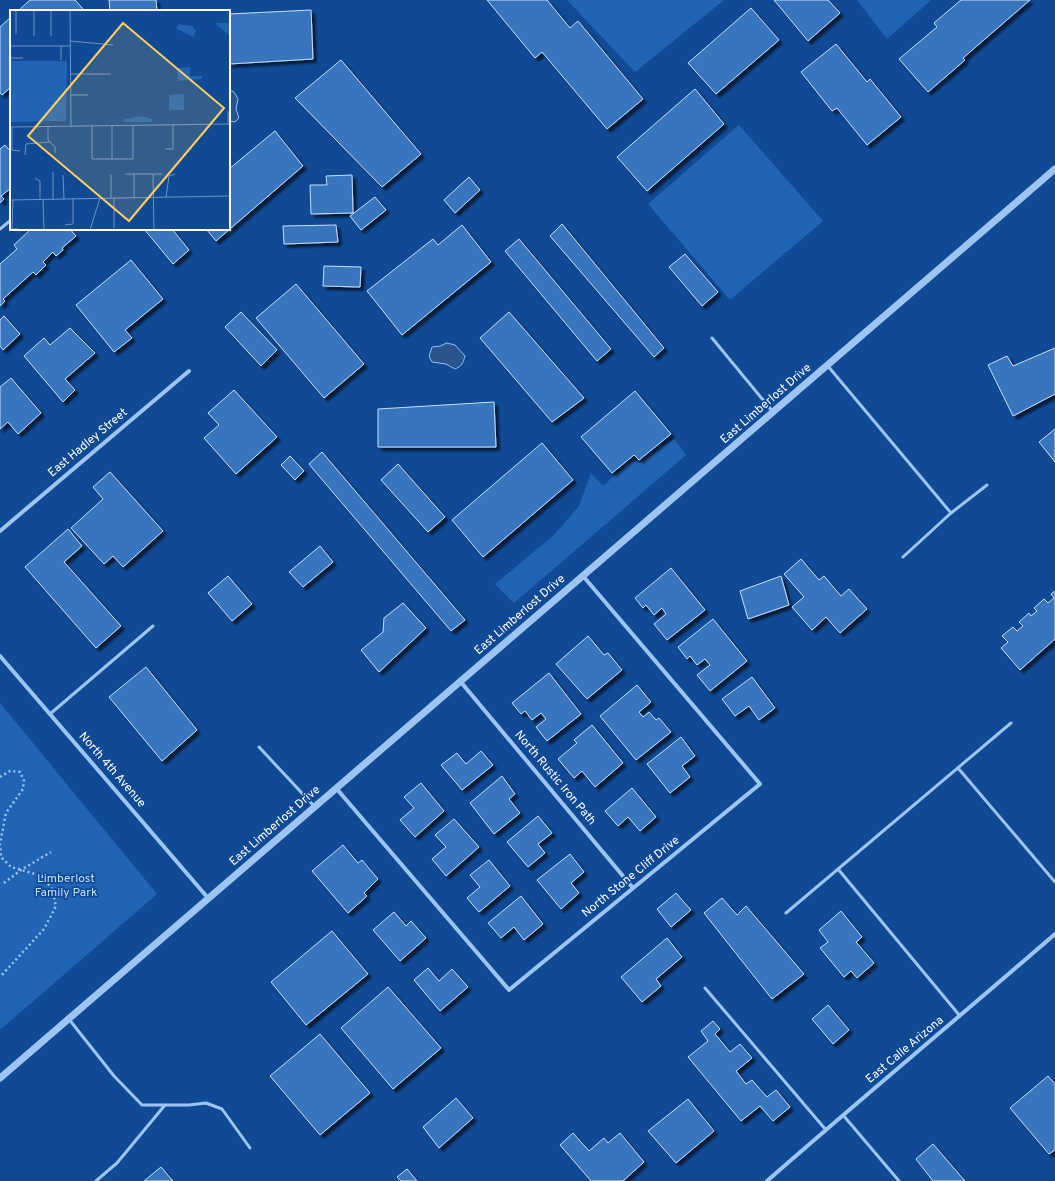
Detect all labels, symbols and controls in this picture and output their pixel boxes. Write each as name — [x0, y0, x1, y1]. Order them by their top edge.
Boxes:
inset map — [10, 10, 230, 230]
street label: East Limberlost Drive — [717, 360, 815, 448]
street label: East Hadley Street — [45, 405, 131, 481]
street label: East Limberlost Drive — [471, 571, 569, 659]
street label: North Rustic Iron Path — [511, 727, 599, 829]
street label: North 4th Avenue — [75, 729, 149, 811]
street label: East Limberlost Drive — [226, 782, 324, 870]
street label: North Stone Cliff Drive — [579, 833, 683, 921]
park label: Limberlost Family Park — [35, 871, 97, 901]
street label: East Calle Arizona — [863, 1013, 947, 1087]

